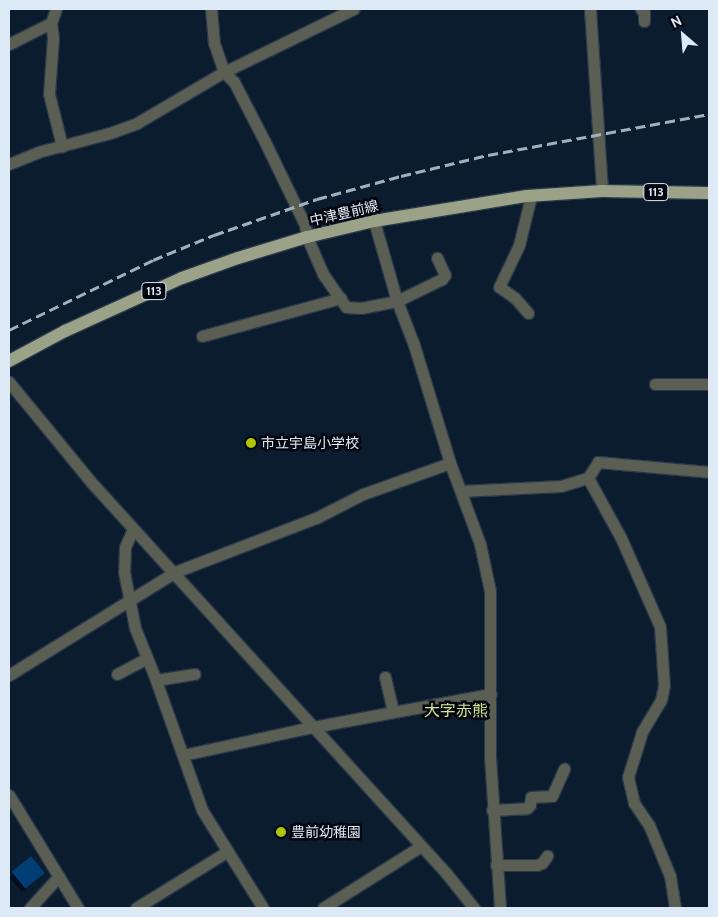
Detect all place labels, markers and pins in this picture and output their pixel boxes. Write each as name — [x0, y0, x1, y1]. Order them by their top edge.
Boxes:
place label: 市立宇島小学校 — [261, 435, 359, 451]
marker: 市立宇島小学校 — [245, 437, 257, 449]
place label: 豊前幼稚園 — [291, 824, 361, 840]
marker: 豊前幼稚園 — [275, 826, 287, 838]

